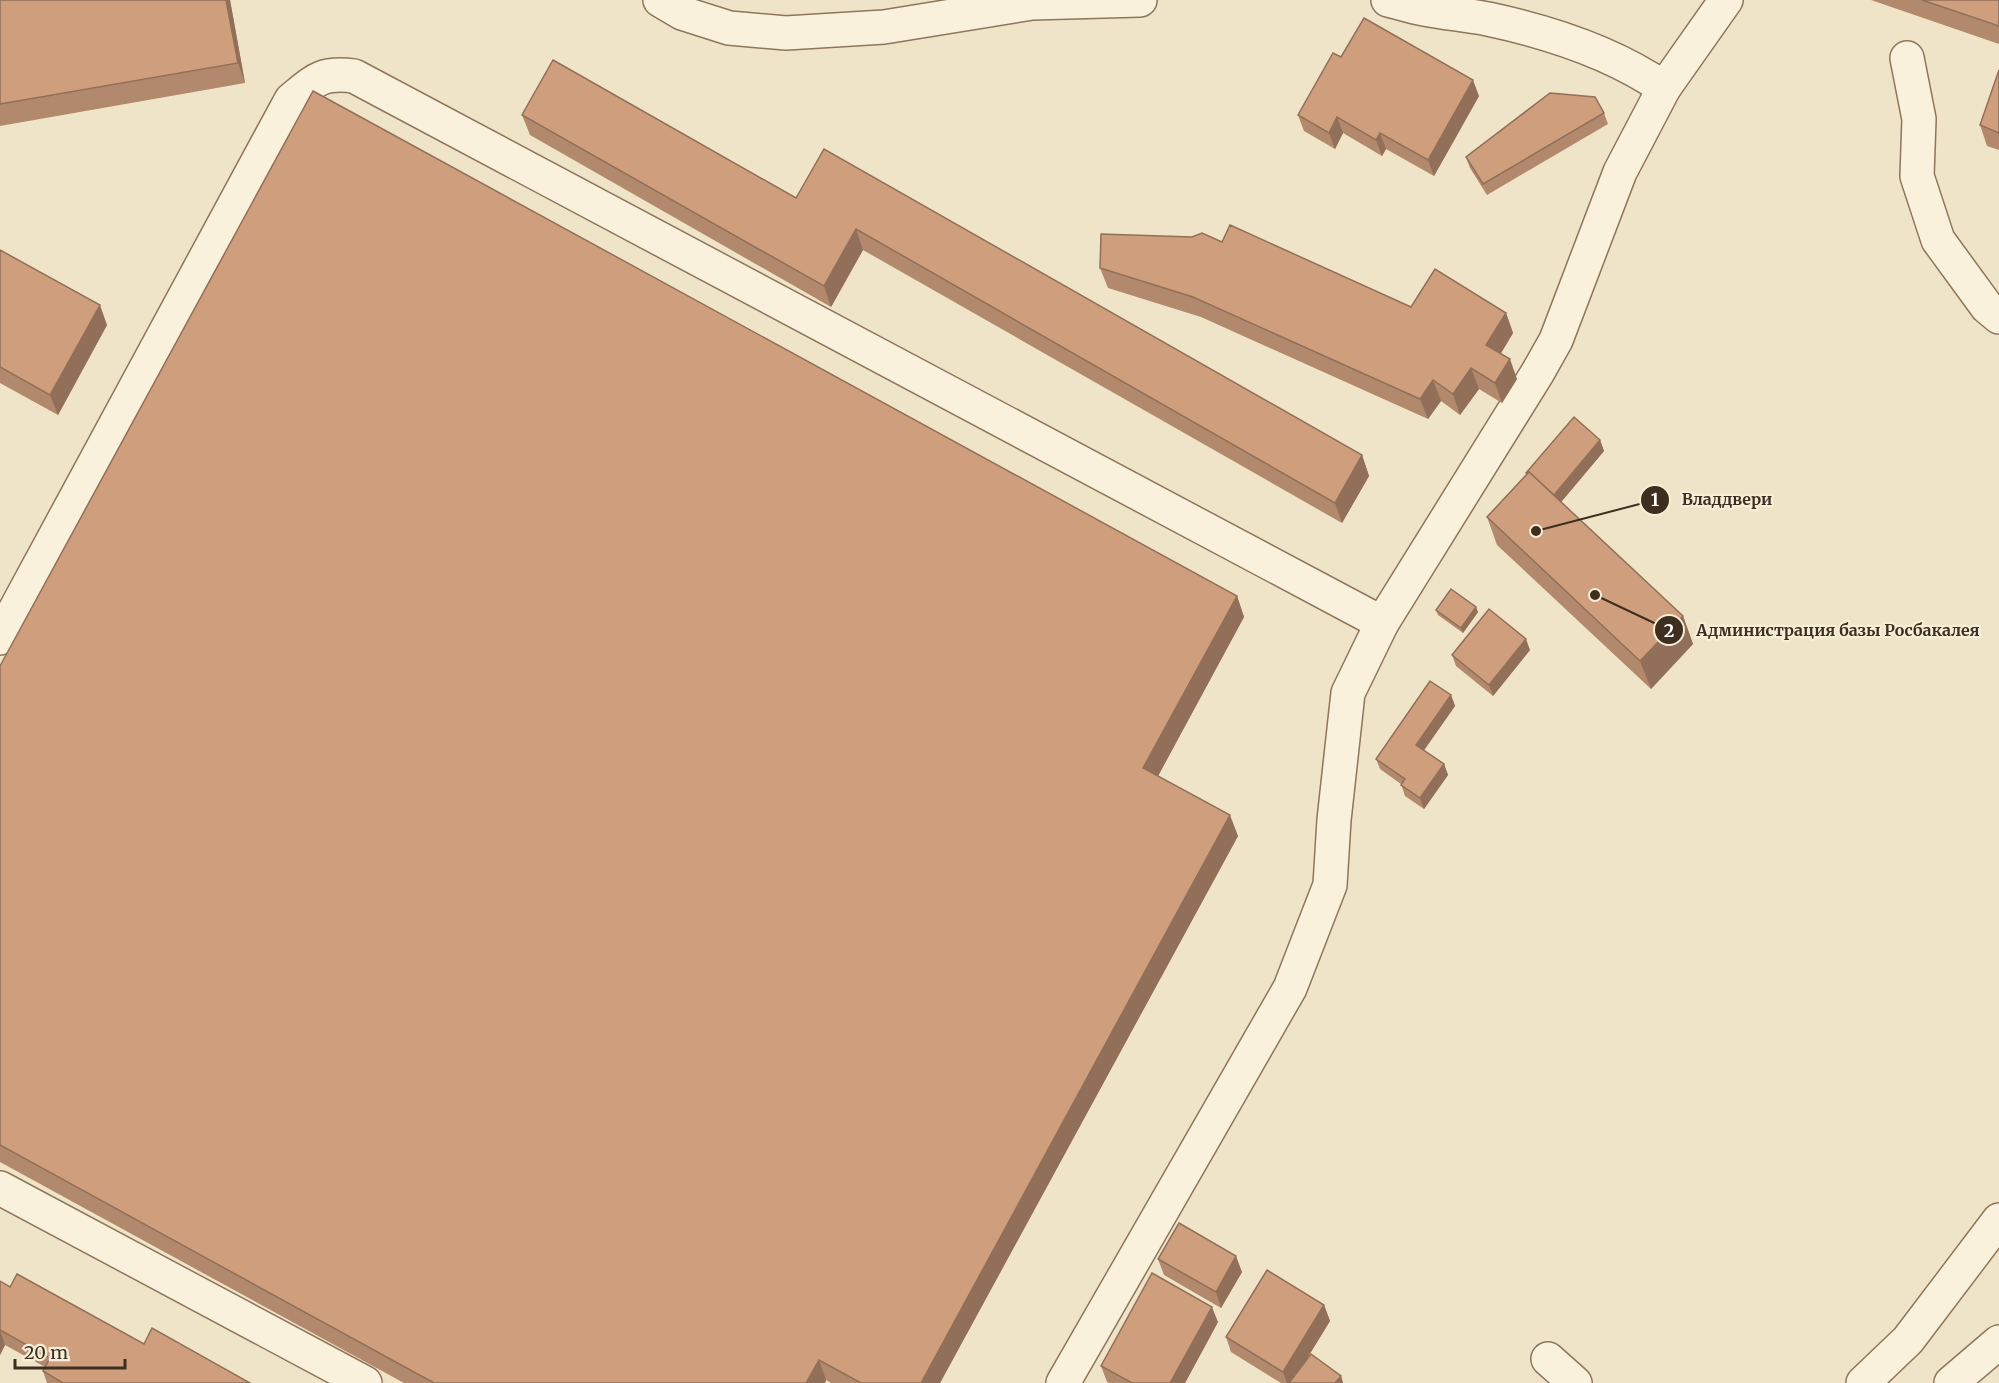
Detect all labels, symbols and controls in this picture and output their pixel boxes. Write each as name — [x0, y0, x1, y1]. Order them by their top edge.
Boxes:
callout: Владдвери — [1640, 483, 1784, 517]
text: 1 — [1651, 488, 1659, 511]
text: Владдвери — [1682, 489, 1772, 509]
callout: Администрация базы Росбакалея — [1654, 613, 1992, 647]
text: 2 — [1664, 619, 1674, 642]
text: Администрация базы Росбакалея — [1695, 620, 1980, 640]
scale bar — [15, 1332, 124, 1370]
text: 20 m — [24, 1341, 68, 1364]

